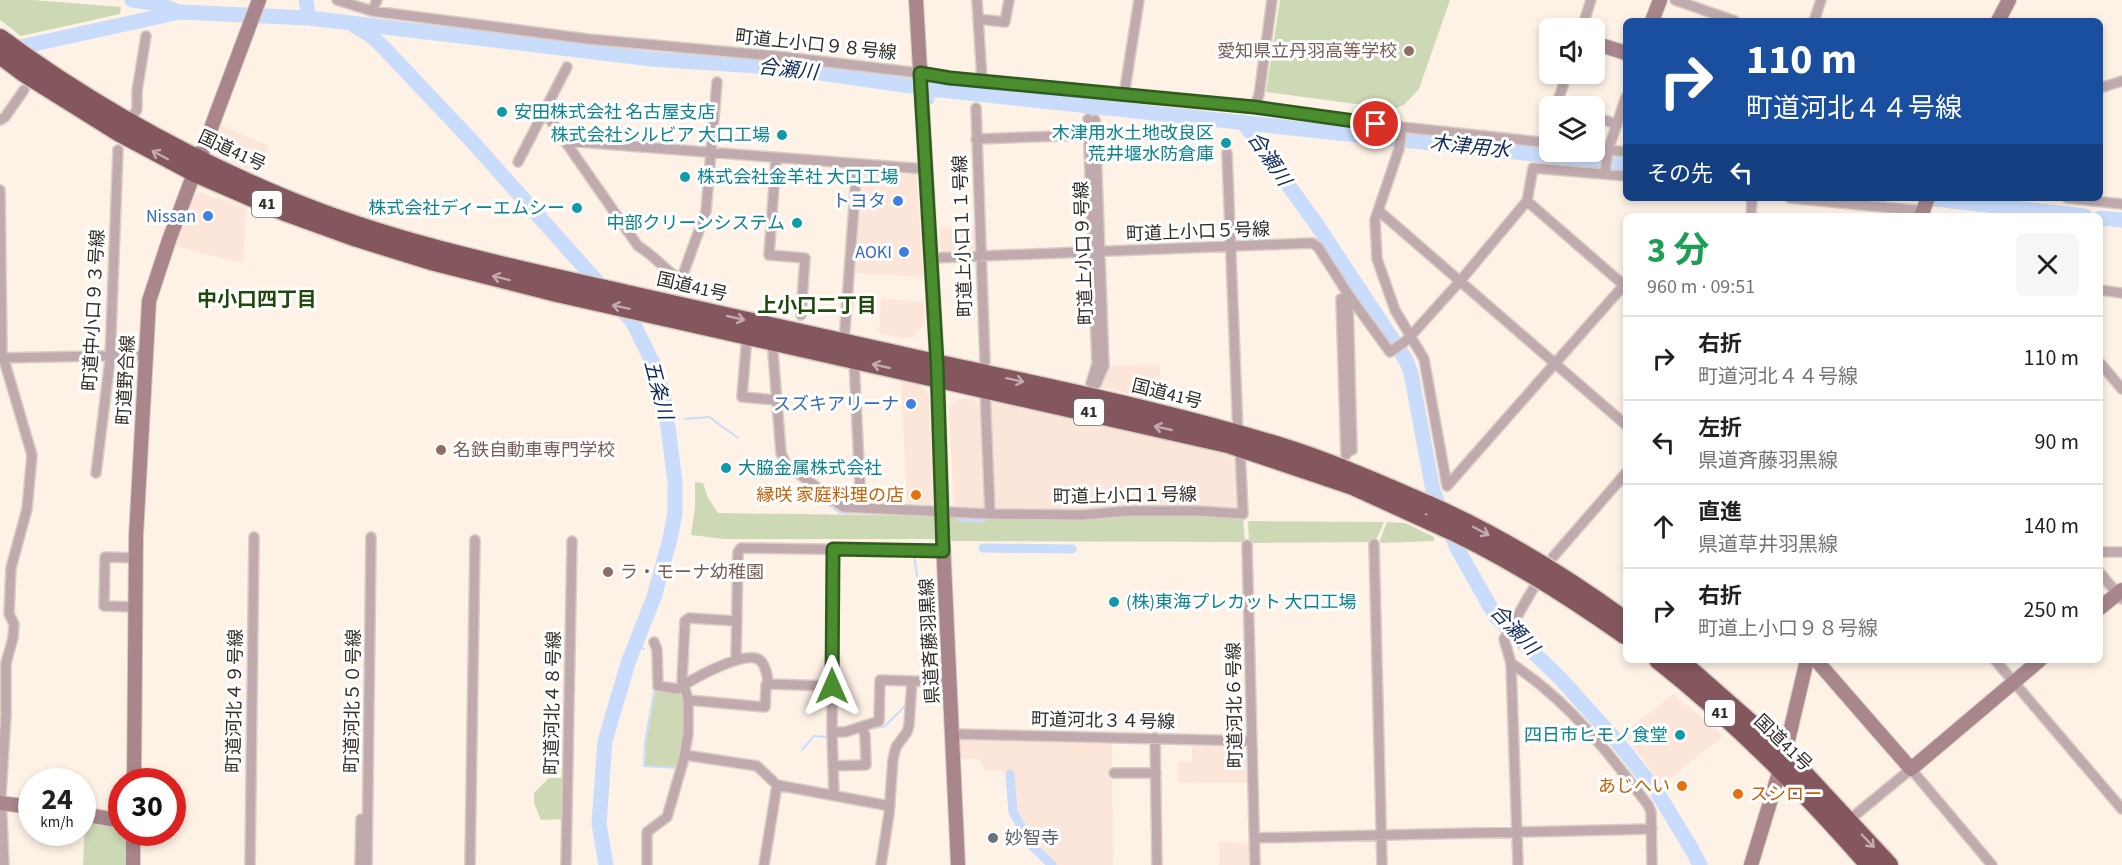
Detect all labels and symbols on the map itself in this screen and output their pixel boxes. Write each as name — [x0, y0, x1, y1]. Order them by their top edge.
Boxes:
street label: 町道上小口９８号線 — [734, 24, 898, 66]
place label: 愛知県立丹羽高等学校 — [1217, 39, 1397, 64]
marker: 愛知県立丹羽高等学校 — [1402, 44, 1416, 58]
water label: 合瀬川 — [757, 53, 821, 87]
pin — [1350, 98, 1401, 149]
place label: 安田株式会社 名古屋支店 — [514, 100, 716, 125]
marker: 安田株式会社 名古屋支店 — [495, 105, 509, 119]
place label: 木津用水土地改良区 荒井堰水防倉庫 — [1052, 121, 1214, 167]
place label: 株式会社シルビア 大口工場 — [550, 123, 770, 148]
street label: 国道41号 — [194, 124, 270, 178]
water label: 合瀬川 — [1241, 126, 1299, 193]
marker: 株式会社シルビア 大口工場 — [775, 128, 789, 142]
water label: 木津用水 — [1429, 129, 1513, 165]
marker: 木津用水土地改良区 荒井堰水防倉庫 — [1219, 136, 1233, 150]
one-way arrow — [152, 149, 170, 160]
street label: 町道上小口１１号線 — [948, 155, 978, 317]
place label: 株式会社金羊社 大口工場 — [697, 165, 899, 190]
marker: 株式会社金羊社 大口工場 — [678, 170, 692, 184]
street label: 町道上小口９号線 — [1069, 181, 1099, 325]
place label: トヨタ — [832, 189, 886, 214]
road number: 41 — [252, 191, 282, 217]
marker: トヨタ — [891, 194, 905, 208]
place label: 株式会社ディーエムシー — [368, 196, 565, 221]
marker: 株式会社ディーエムシー — [570, 201, 584, 215]
place label: Nissan — [146, 204, 196, 229]
marker: Nissan — [201, 209, 215, 223]
place label: 中部クリーンシステム — [606, 211, 785, 236]
marker: 中部クリーンシステム — [790, 216, 804, 230]
street label: 町道上小口５号線 — [1126, 217, 1270, 247]
street label: 町道中小口９３号線 — [77, 228, 111, 392]
place label: AOKI — [855, 240, 892, 265]
marker: AOKI — [897, 245, 911, 259]
street label: 国道41号 — [654, 267, 730, 307]
one-way arrow — [491, 272, 510, 284]
district label: 中小口四丁目 — [197, 286, 317, 314]
district label: 上小口二丁目 — [757, 292, 877, 320]
one-way arrow — [612, 300, 631, 312]
one-way arrow — [725, 313, 745, 324]
street label: 町道野合線 — [111, 334, 141, 426]
water label: 五条川 — [637, 357, 680, 425]
one-way arrow — [872, 360, 891, 371]
street label: 国道41号 — [1129, 373, 1205, 415]
one-way arrow — [1005, 375, 1024, 386]
place label: スズキアリーナ — [773, 392, 899, 417]
marker: スズキアリーナ — [904, 397, 918, 411]
road number: 41 — [1074, 399, 1104, 425]
one-way arrow — [1154, 422, 1173, 434]
place label: 名鉄自動車専門学校 — [453, 438, 615, 463]
marker: 名鉄自動車専門学校 — [434, 443, 448, 457]
place label: 大脇金属株式会社 — [738, 456, 882, 481]
marker: 大脇金属株式会社 — [719, 461, 733, 475]
street label: 町道上小口１号線 — [1053, 482, 1197, 510]
place label: 縁咲 家庭料理の店 — [756, 483, 904, 508]
marker: 縁咲 家庭料理の店 — [909, 488, 923, 502]
one-way arrow — [1472, 526, 1490, 537]
place label: ラ・モーナ幼稚園 — [620, 560, 764, 585]
marker: ラ・モーナ幼稚園 — [601, 565, 615, 579]
street label: 県道斉藤羽黒線 — [914, 577, 946, 705]
place label: (株)東海プレカット 大口工場 — [1126, 590, 1357, 615]
marker: (株)東海プレカット 大口工場 — [1107, 595, 1121, 609]
water label: 合瀬川 — [1483, 599, 1546, 663]
street label: 町道河北４９号線 — [221, 629, 249, 773]
street label: 町道河北５０号線 — [339, 629, 367, 773]
street label: 町道河北４８号線 — [539, 631, 567, 775]
street label: 町道河北６号線 — [1221, 642, 1249, 768]
position arrow — [800, 654, 864, 718]
road number: 41 — [1705, 700, 1735, 726]
street label: 町道河北３４号線 — [1031, 707, 1175, 735]
street label: 国道41号 — [1748, 709, 1818, 777]
place label: 四日市ヒモノ食堂 — [1524, 723, 1668, 748]
marker: 四日市ヒモノ食堂 — [1673, 728, 1687, 742]
speed limit sign: 30 — [108, 768, 186, 846]
place label: あじへい — [1598, 774, 1670, 799]
marker: あじへい — [1675, 779, 1689, 793]
place label: スシロー — [1750, 782, 1822, 807]
marker: スシロー — [1731, 787, 1745, 801]
place label: 妙智寺 — [1005, 826, 1059, 851]
marker: 妙智寺 — [986, 831, 1000, 845]
one-way arrow — [1861, 833, 1875, 848]

